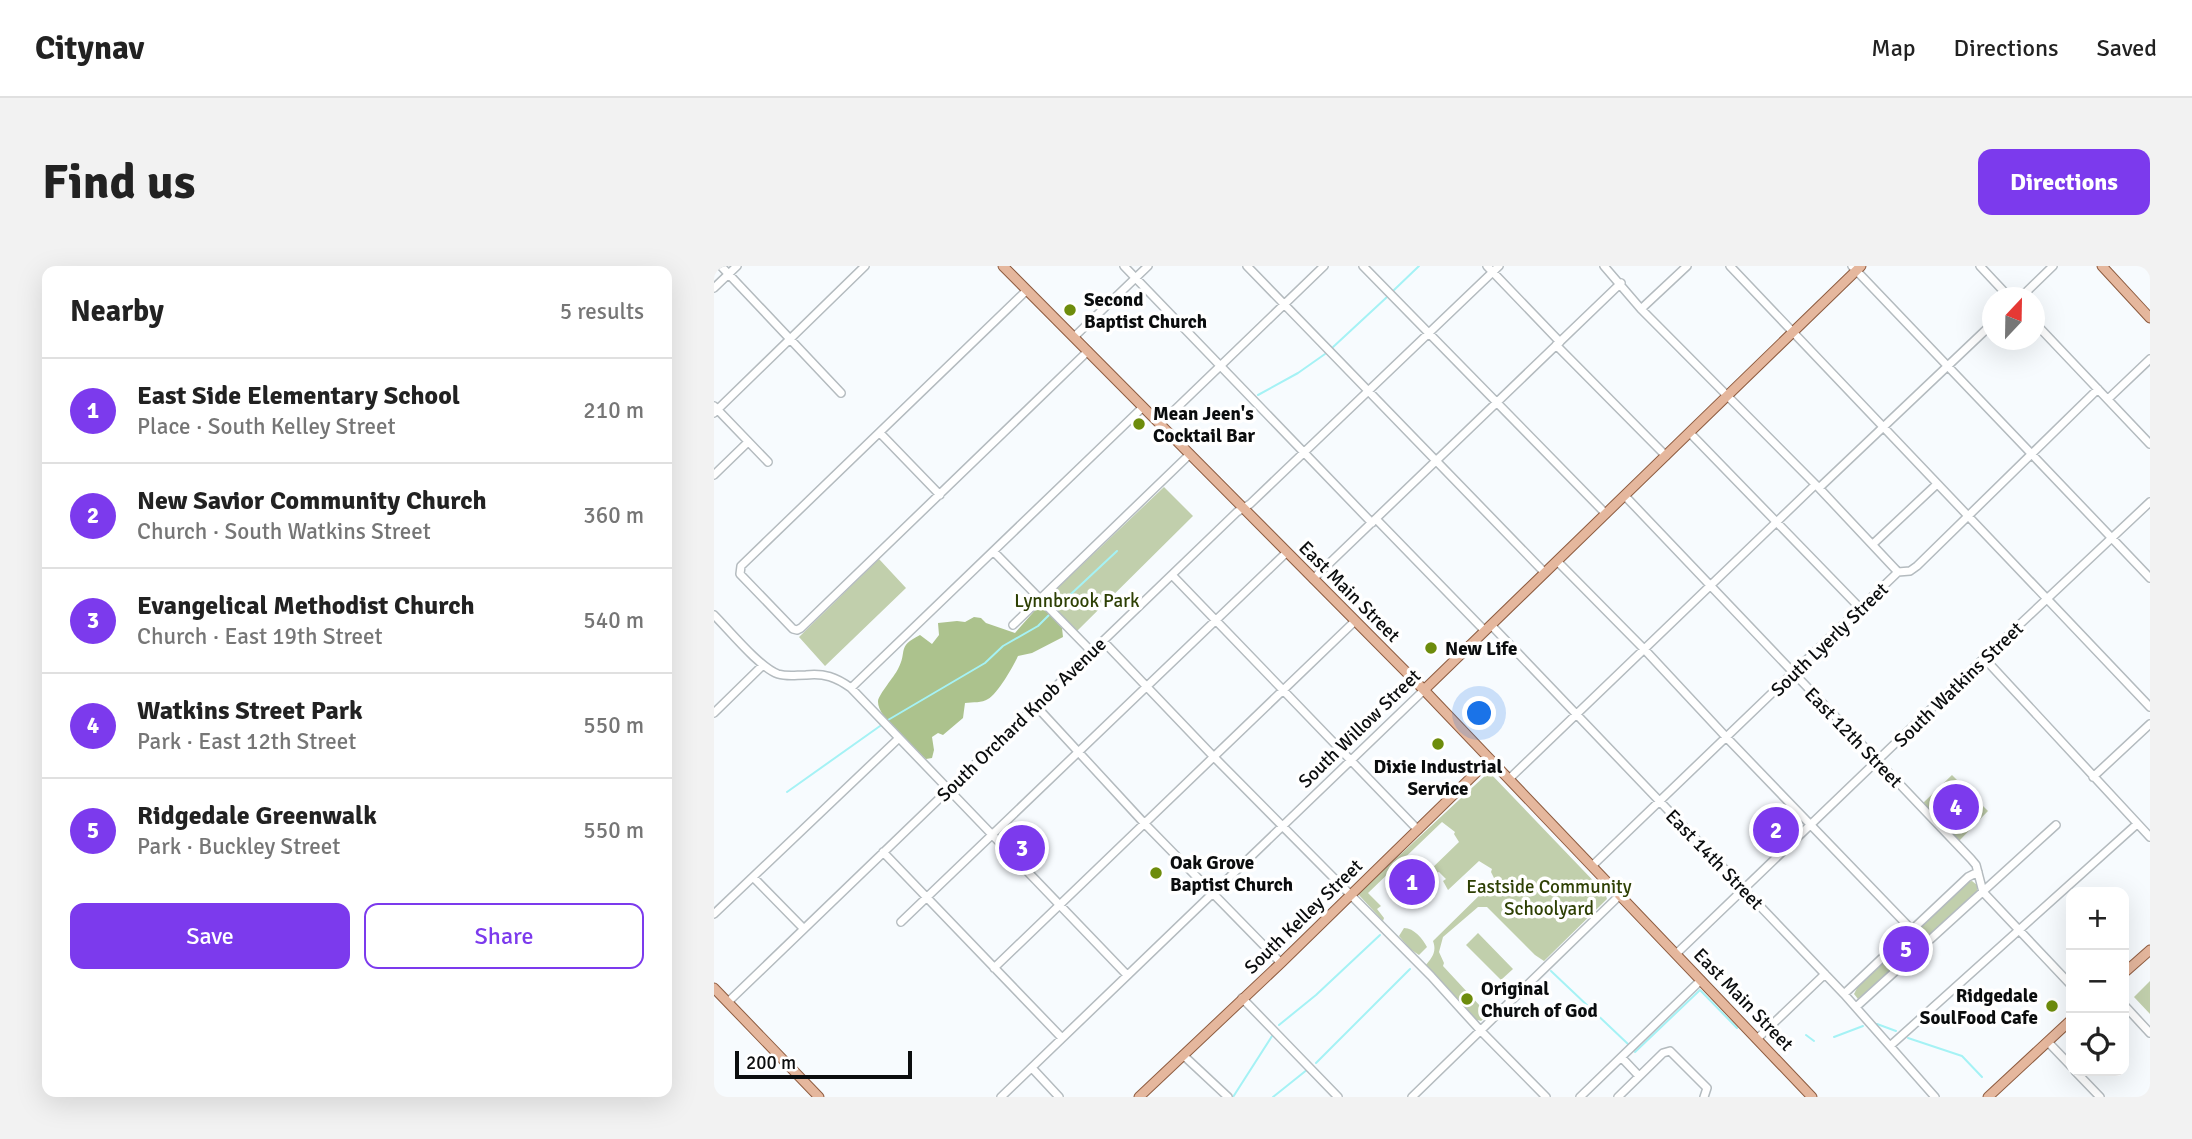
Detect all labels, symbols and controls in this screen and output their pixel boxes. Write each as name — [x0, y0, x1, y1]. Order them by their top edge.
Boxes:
text: Citynav — [35, 28, 144, 69]
text: Map — [1871, 33, 1916, 63]
text: Directions — [1954, 33, 2059, 63]
text: Saved — [2097, 33, 2157, 63]
button: Directions — [1978, 149, 2150, 215]
text: Find us — [42, 152, 195, 212]
north arrow — [1982, 287, 2045, 350]
place label: Second Baptist Church — [1084, 288, 1207, 334]
text: Nearby — [70, 293, 164, 330]
text: 5 results — [560, 297, 644, 326]
marker: Second Baptist Church — [1062, 302, 1078, 318]
text: East Side Elementary School — [137, 380, 460, 412]
text: 1 — [87, 396, 99, 425]
text: 210 m — [583, 396, 644, 425]
place label: Mean Jeen's Cocktail Bar — [1153, 402, 1255, 448]
text: Place · South Kelley Street — [137, 412, 396, 441]
marker: Mean Jeen's Cocktail Bar — [1131, 416, 1147, 432]
text: New Savior Community Church — [137, 485, 487, 517]
text: 2 — [87, 501, 99, 530]
text: 360 m — [583, 501, 644, 530]
text: Church · South Watkins Street — [137, 517, 431, 546]
street label: East Main Street — [1294, 536, 1405, 648]
street label: South Lyerly Street — [1766, 577, 1894, 702]
park label: Lynnbrook Park — [1014, 589, 1140, 613]
text: Evangelical Methodist Church — [137, 590, 475, 622]
text: 3 — [87, 606, 99, 635]
text: 540 m — [583, 606, 644, 635]
street label: South Watkins Street — [1889, 617, 2029, 753]
text: Church · East 19th Street — [137, 622, 383, 651]
street label: South Orchard Knob Avenue — [932, 632, 1111, 807]
place label: New Life — [1445, 637, 1518, 661]
marker: New Life — [1423, 640, 1439, 656]
street label: South Willow Street — [1293, 664, 1426, 793]
street label: East 12th Street — [1799, 682, 1908, 793]
text: Watkins Street Park — [137, 695, 363, 727]
your location — [1462, 696, 1496, 730]
text: 4 — [87, 711, 99, 740]
text: 550 m — [583, 711, 644, 740]
text: Park · East 12th Street — [137, 727, 356, 756]
marker: Dixie Industrial Service — [1430, 736, 1446, 752]
place label: Dixie Industrial Service — [1374, 755, 1502, 801]
pin: 4 — [1933, 781, 1979, 833]
text: Ridgedale Greenwalk — [137, 800, 377, 832]
street label: East 14th Street — [1660, 804, 1769, 915]
pin: 2 — [1753, 804, 1799, 856]
text: 5 — [87, 816, 99, 845]
text: 550 m — [583, 816, 644, 845]
pin: 3 — [999, 822, 1045, 874]
text: Park · Buckley Street — [137, 832, 340, 861]
place label: Oak Grove Baptist Church — [1170, 851, 1293, 897]
street label: South Kelley Street — [1240, 854, 1368, 979]
pin: 1 — [1389, 856, 1435, 908]
marker: Oak Grove Baptist Church — [1148, 865, 1164, 881]
park label: Eastside Community Schoolyard — [1466, 875, 1632, 921]
map controls — [2066, 887, 2129, 1076]
button: + — [2066, 887, 2129, 950]
button: Save — [70, 903, 350, 969]
button: Share — [364, 903, 644, 969]
pin: 5 — [1883, 923, 1929, 975]
street label: East Main Street — [1688, 943, 1799, 1056]
button: − — [2066, 950, 2129, 1013]
place label: Original Church of God — [1481, 977, 1598, 1023]
place label: Ridgedale SoulFood Cafe — [1920, 984, 2038, 1030]
marker: Original Church of God — [1459, 991, 1475, 1007]
marker: Ridgedale SoulFood Cafe — [2044, 998, 2060, 1014]
button: locate — [2066, 1013, 2129, 1076]
scale bar — [735, 1048, 912, 1080]
text: 200 m — [746, 1051, 796, 1075]

